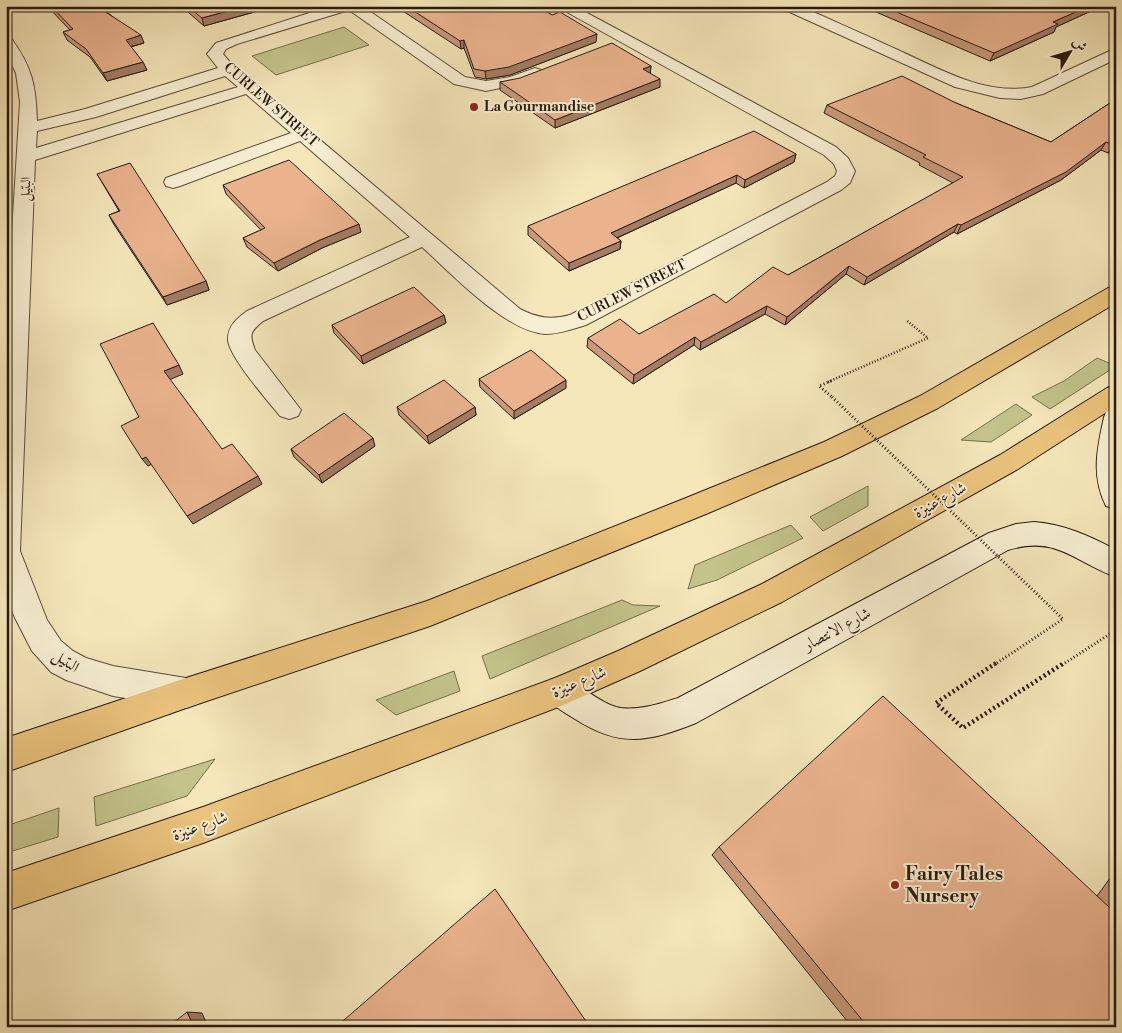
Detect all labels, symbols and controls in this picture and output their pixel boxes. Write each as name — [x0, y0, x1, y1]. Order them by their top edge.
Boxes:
north arrow — [1044, 28, 1094, 78]
text: ش — [1068, 34, 1091, 56]
street label: CURLEW STREET — [220, 59, 322, 151]
place label: La Gourmandise — [484, 98, 595, 116]
marker: La Gourmandise — [468, 101, 480, 113]
street label: البتيل — [16, 176, 37, 202]
street label: CURLEW STREET — [574, 256, 690, 326]
street label: شارع عنيزة — [910, 477, 971, 525]
street label: شارع الانتصار — [798, 603, 876, 659]
street label: البتيل — [48, 645, 83, 678]
street label: شارع عنيزة — [549, 662, 610, 705]
street label: شارع عنيزة — [170, 807, 231, 848]
place label: Fairy Tales Nursery — [905, 862, 1003, 908]
marker: Fairy Tales Nursery — [889, 879, 901, 891]

